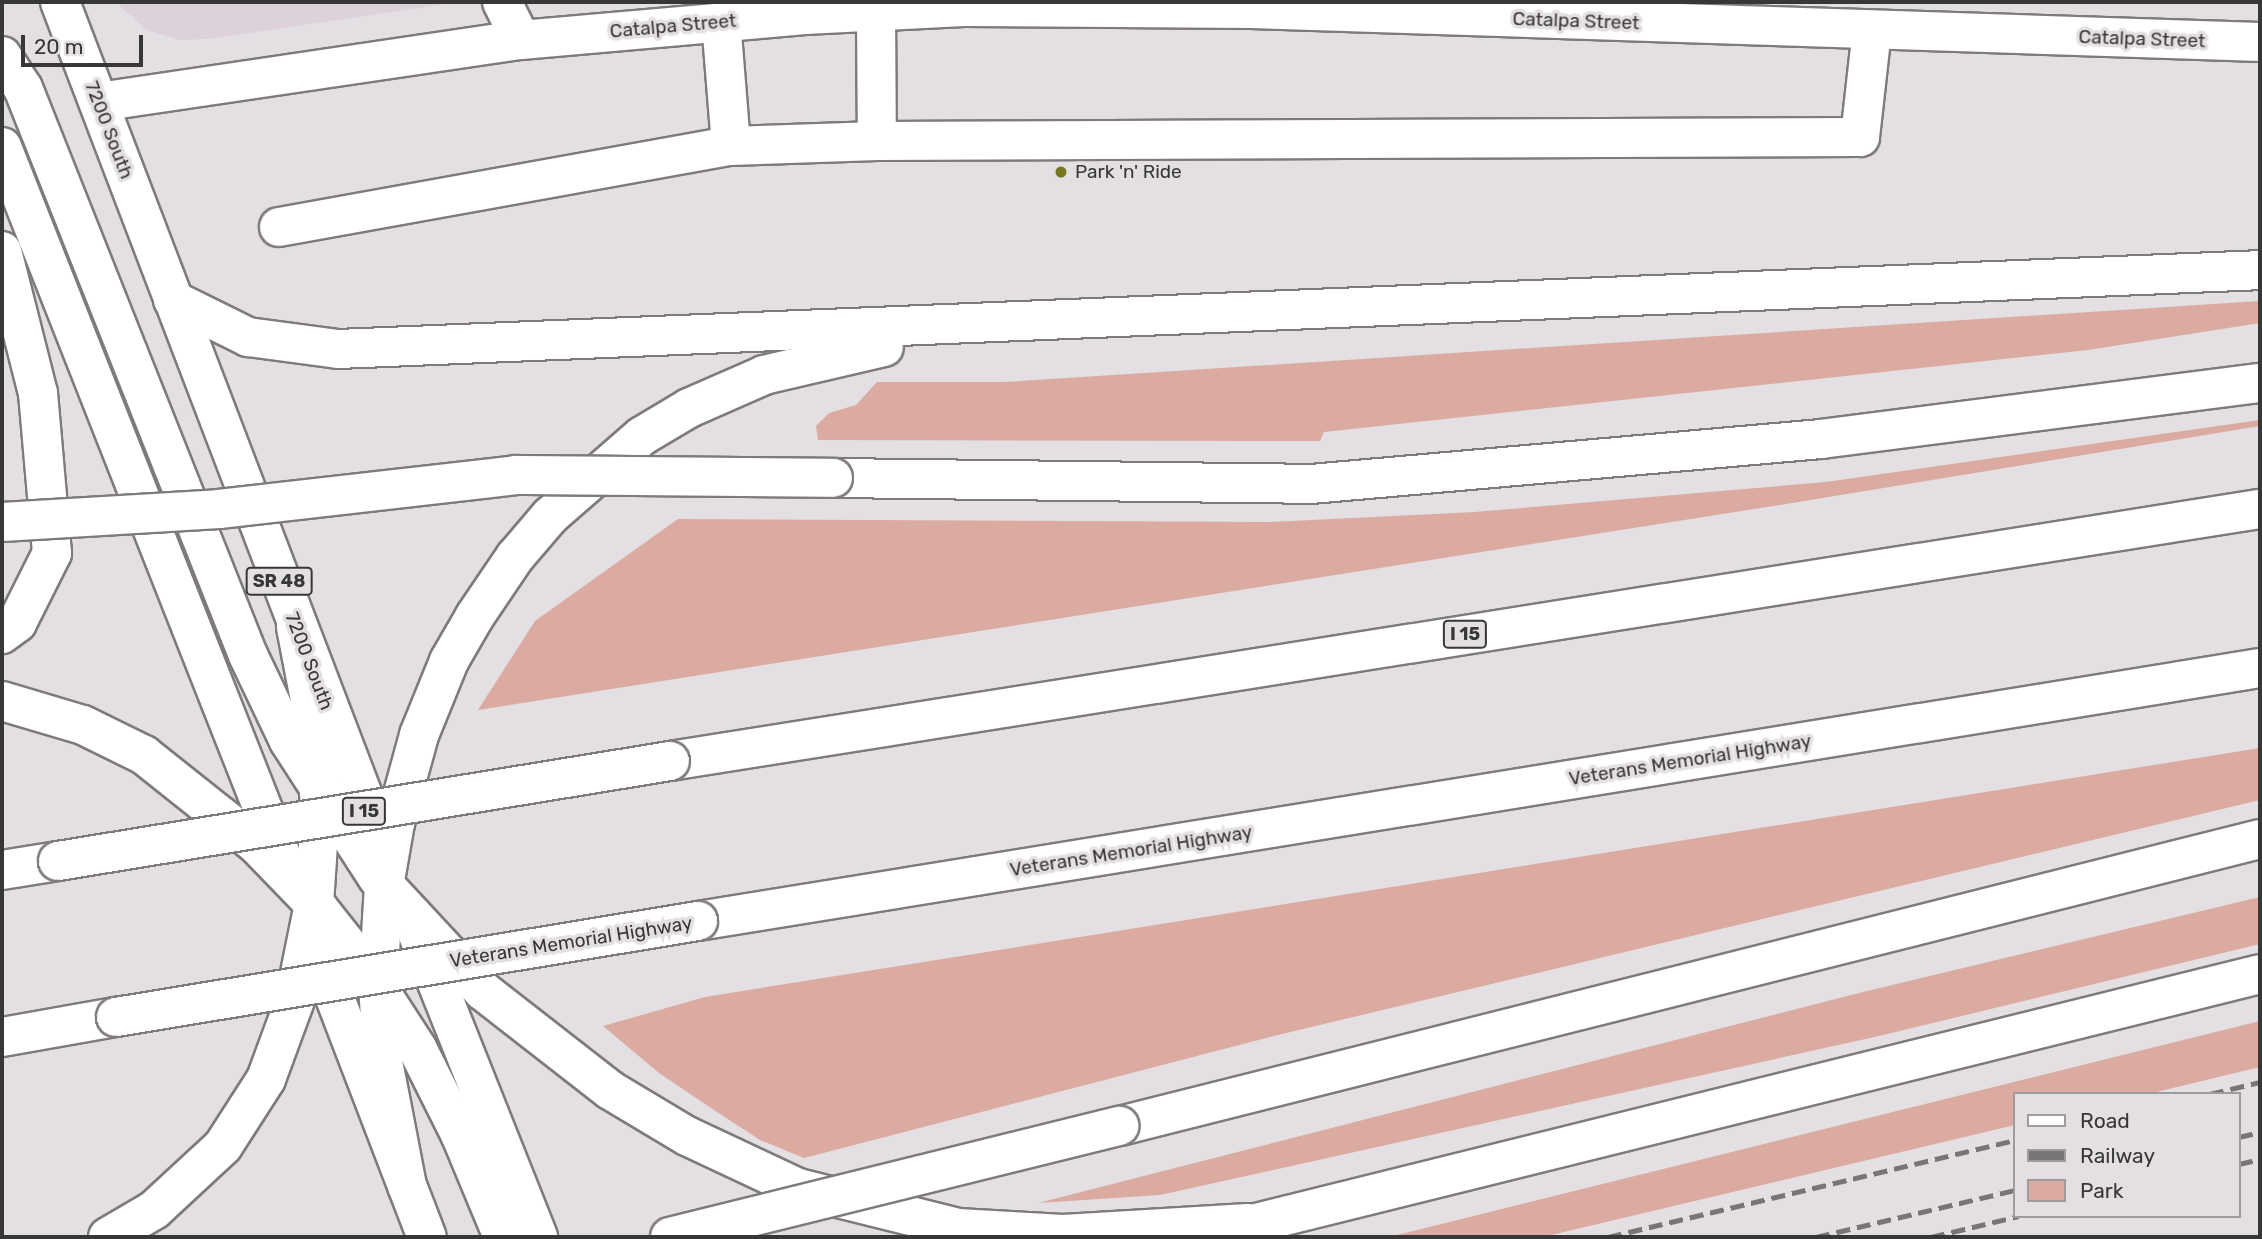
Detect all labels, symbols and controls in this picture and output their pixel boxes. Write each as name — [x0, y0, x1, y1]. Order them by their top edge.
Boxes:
street label: Catalpa Street — [1512, 7, 1640, 35]
street label: Catalpa Street — [609, 9, 737, 43]
scale bar — [24, 21, 147, 65]
street label: Catalpa Street — [2078, 25, 2206, 53]
text: 20 m — [34, 34, 83, 59]
street label: 7200 South — [80, 78, 138, 182]
place label: Park 'n' Ride — [1075, 161, 1182, 183]
marker: Park 'n' Ride — [1053, 164, 1069, 180]
road number: SR 48 — [244, 566, 314, 596]
street label: 7200 South — [280, 609, 338, 713]
road number: I 15 — [1442, 620, 1488, 648]
street label: Veterans Memorial Highway — [1567, 730, 1813, 790]
road number: I 15 — [341, 796, 387, 826]
street label: Veterans Memorial Highway — [1008, 821, 1254, 881]
street label: Veterans Memorial Highway — [448, 912, 694, 972]
legend — [2014, 1092, 2241, 1218]
text: Road — [2080, 1108, 2130, 1133]
text: Railway — [2080, 1143, 2155, 1168]
text: Park — [2080, 1178, 2124, 1203]

